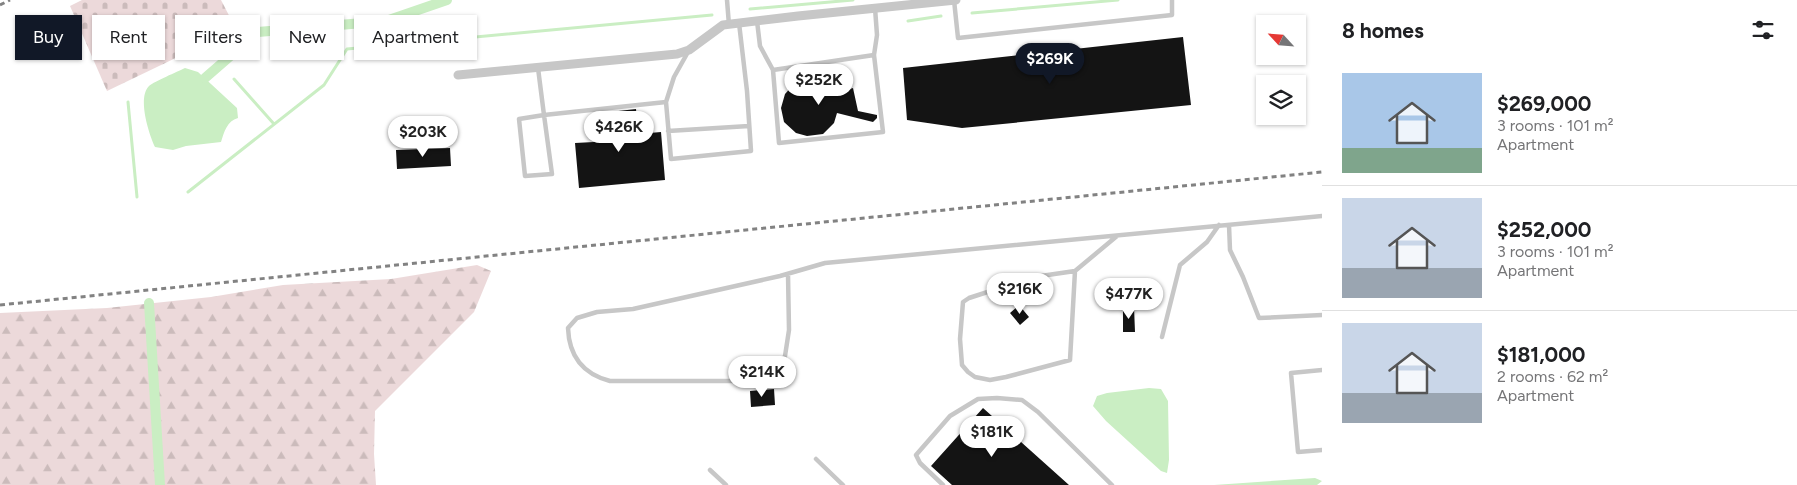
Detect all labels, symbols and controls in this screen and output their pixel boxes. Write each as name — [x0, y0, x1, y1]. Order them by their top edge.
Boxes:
chip: Buy — [15, 15, 82, 60]
chip: Rent — [92, 15, 165, 60]
chip: Filters — [175, 15, 260, 60]
chip: New — [270, 15, 344, 60]
chip: Apartment — [354, 15, 477, 60]
north arrow — [1256, 15, 1306, 65]
map controls — [1256, 15, 1306, 125]
icon: filters — [1749, 16, 1777, 44]
text: 8 homes — [1342, 18, 1424, 43]
pin: $269K — [1015, 42, 1085, 85]
text: $269K — [1026, 49, 1074, 68]
pin: $252K — [784, 64, 854, 106]
text: $252K — [795, 70, 843, 89]
button: layers — [1256, 75, 1306, 125]
text: $269,000 — [1497, 91, 1591, 116]
icon: home — [1382, 93, 1442, 153]
pin: $426K — [584, 110, 654, 153]
pin: $203K — [388, 116, 458, 158]
text: 3 rooms · 101 m² — [1497, 116, 1613, 135]
text: $426K — [595, 117, 643, 136]
text: $203K — [399, 122, 447, 141]
text: Apartment — [1497, 135, 1574, 154]
text: $252,000 — [1497, 217, 1591, 242]
icon: home — [1382, 218, 1442, 278]
text: 3 rooms · 101 m² — [1497, 242, 1613, 261]
text: Apartment — [1497, 261, 1574, 280]
pin: $216K — [985, 272, 1055, 315]
pin: $477K — [1094, 278, 1164, 320]
text: $216K — [998, 279, 1042, 298]
text: $477K — [1105, 284, 1153, 303]
text: $181,000 — [1497, 342, 1585, 367]
icon: home — [1382, 343, 1442, 403]
pin: $214K — [727, 356, 797, 398]
text: $214K — [739, 362, 785, 381]
text: 2 rooms · 62 m² — [1497, 367, 1608, 386]
text: Apartment — [1497, 386, 1574, 405]
pin: $181K — [957, 416, 1027, 458]
text: $181K — [971, 422, 1013, 441]

